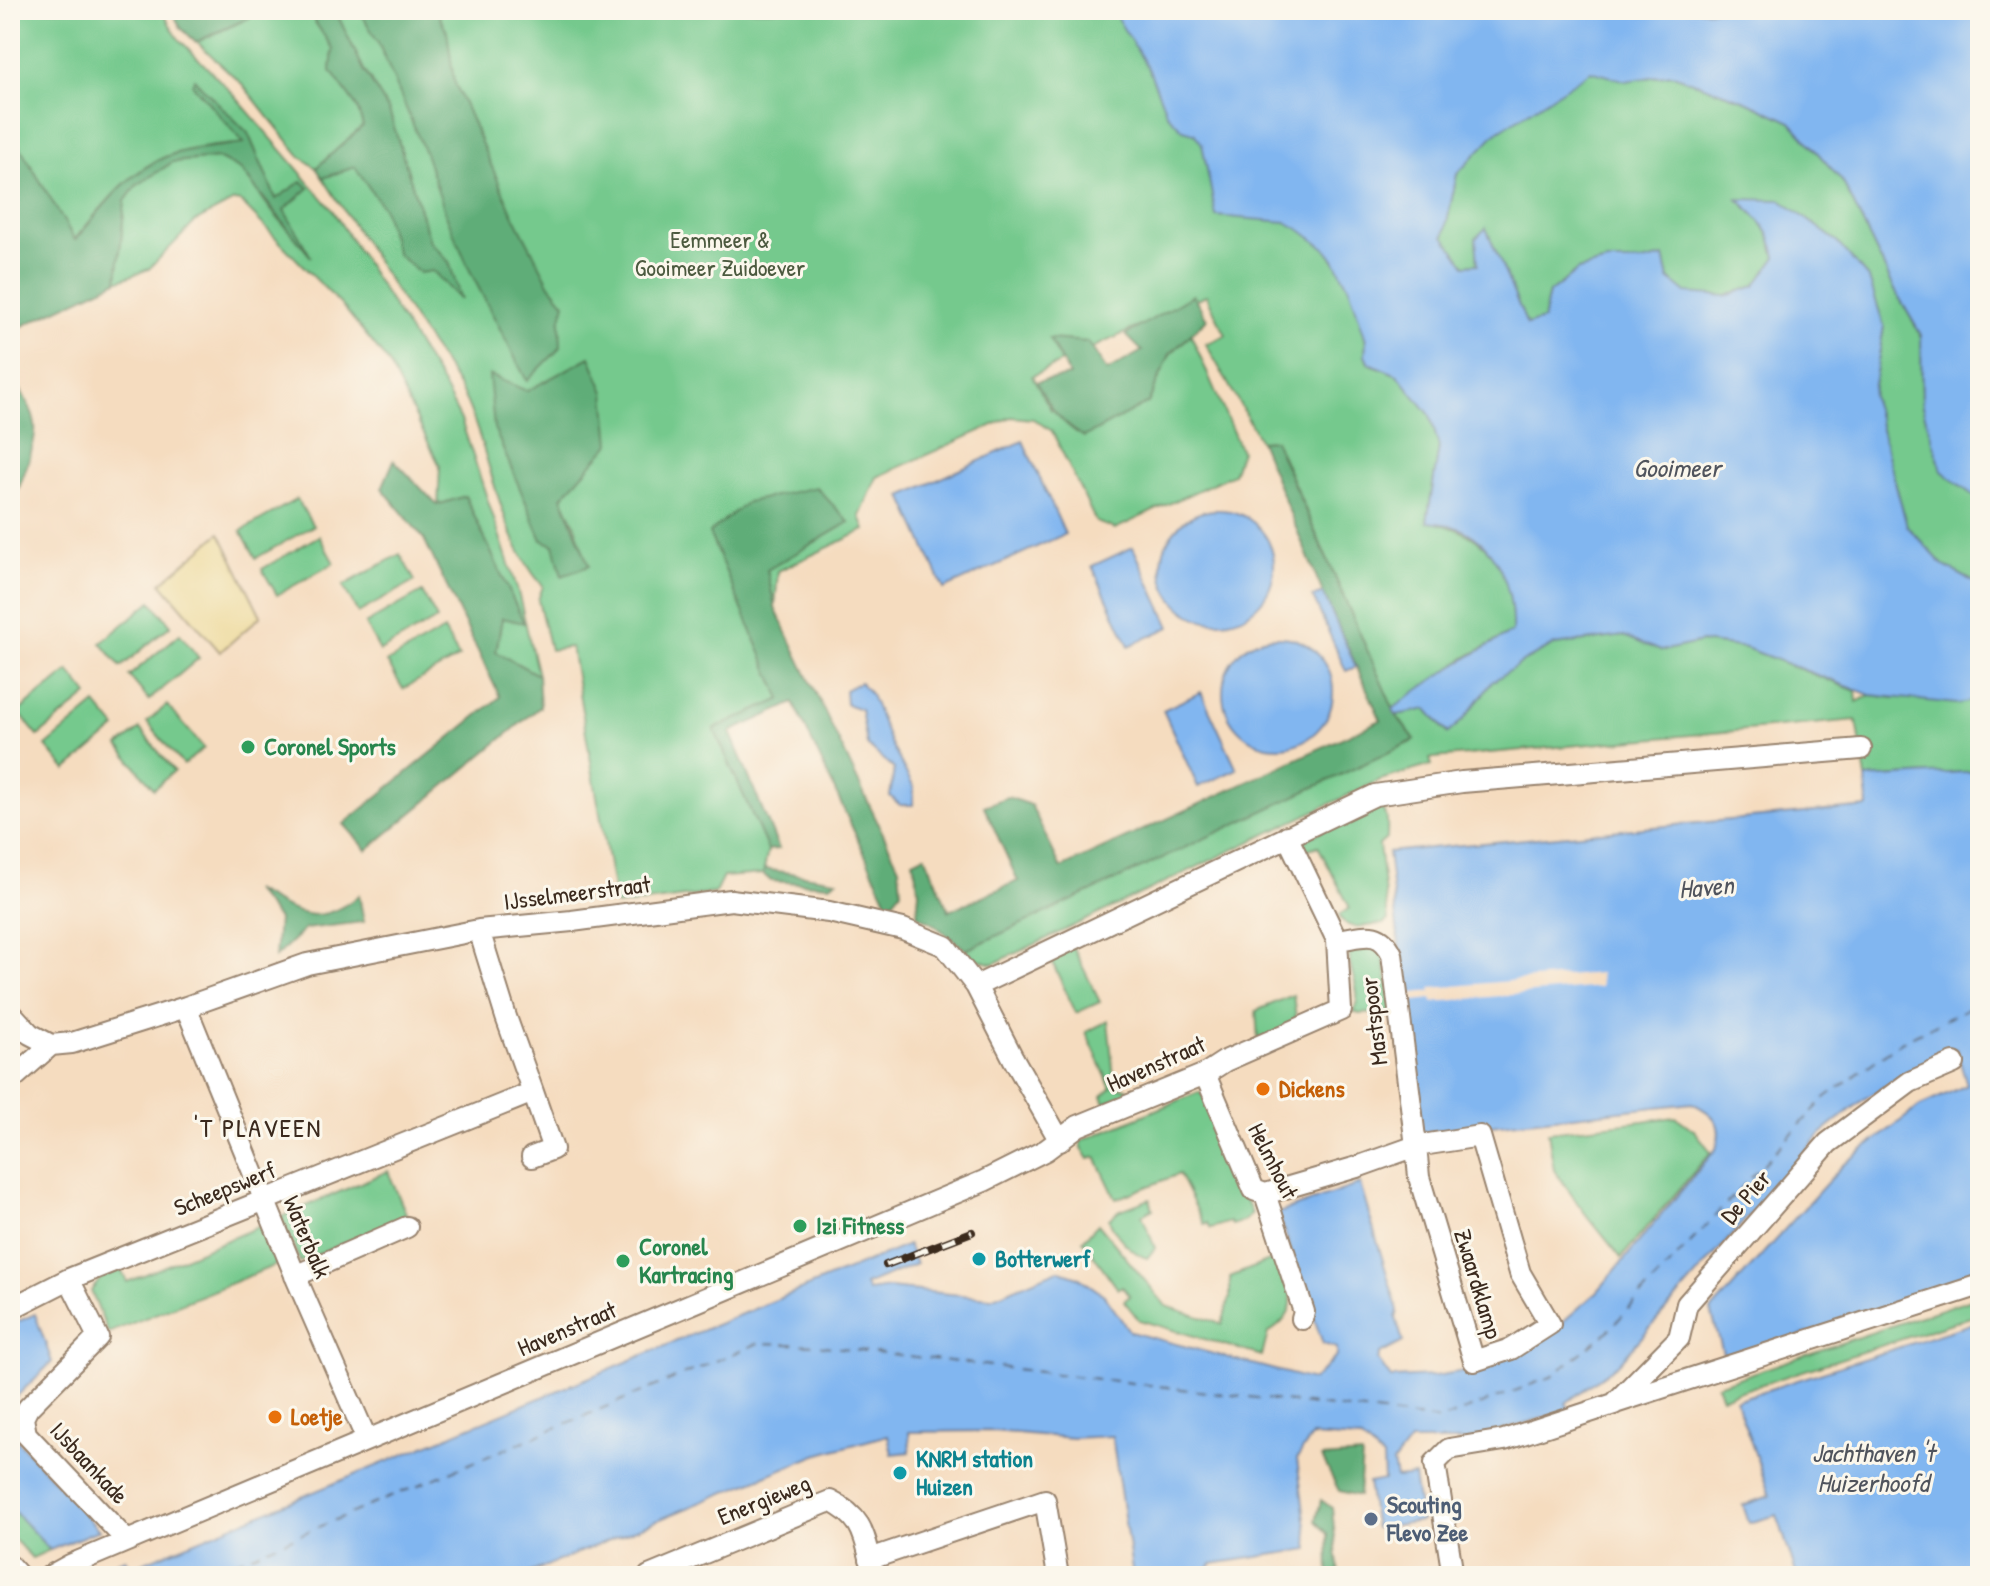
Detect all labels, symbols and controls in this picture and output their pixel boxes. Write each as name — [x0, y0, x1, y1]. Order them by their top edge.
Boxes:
park label: Eemmeer & Gooimeer Zuidoever — [635, 223, 805, 283]
water label: Gooimeer — [1633, 450, 1724, 485]
place label: Coronel Sports — [264, 730, 396, 763]
marker: Coronel Sports — [239, 738, 257, 756]
water label: Haven — [1677, 866, 1737, 906]
street label: IJsselmeerstraat — [502, 867, 653, 917]
street label: Mastspoor — [1352, 975, 1394, 1067]
street label: Havenstraat — [1101, 1027, 1210, 1099]
place label: Dickens — [1279, 1072, 1345, 1104]
marker: Dickens — [1254, 1080, 1272, 1098]
district label: 'T PLAVEEN — [194, 1110, 322, 1145]
street label: Helmhout — [1241, 1117, 1307, 1205]
street label: Scheepswerf — [169, 1153, 281, 1223]
street label: De Pier — [1713, 1162, 1778, 1230]
street label: Waterbalk — [276, 1190, 340, 1283]
place label: Izi Fitness — [816, 1209, 904, 1241]
marker: Izi Fitness — [791, 1217, 809, 1235]
street label: Zwaardklamp — [1447, 1225, 1511, 1342]
place label: Coronel Kartracing — [639, 1230, 734, 1291]
place label: Botterwerf — [995, 1242, 1091, 1274]
marker: Botterwerf — [970, 1250, 988, 1268]
marker: Coronel Kartracing — [614, 1252, 632, 1270]
street label: Havenstraat — [512, 1293, 622, 1363]
place label: Loetje — [291, 1400, 343, 1432]
marker: Loetje — [266, 1408, 284, 1426]
street label: IJsbaankade — [43, 1414, 136, 1511]
water label: Jachthaven 't Huizerhoofd — [1812, 1435, 1938, 1500]
place label: KNRM station Huizen — [916, 1442, 1033, 1502]
marker: KNRM station Huizen — [891, 1464, 909, 1482]
street label: Energieweg — [713, 1466, 815, 1532]
place label: Scouting Flevo Zee — [1386, 1488, 1468, 1548]
marker: Scouting Flevo Zee — [1362, 1510, 1380, 1528]

